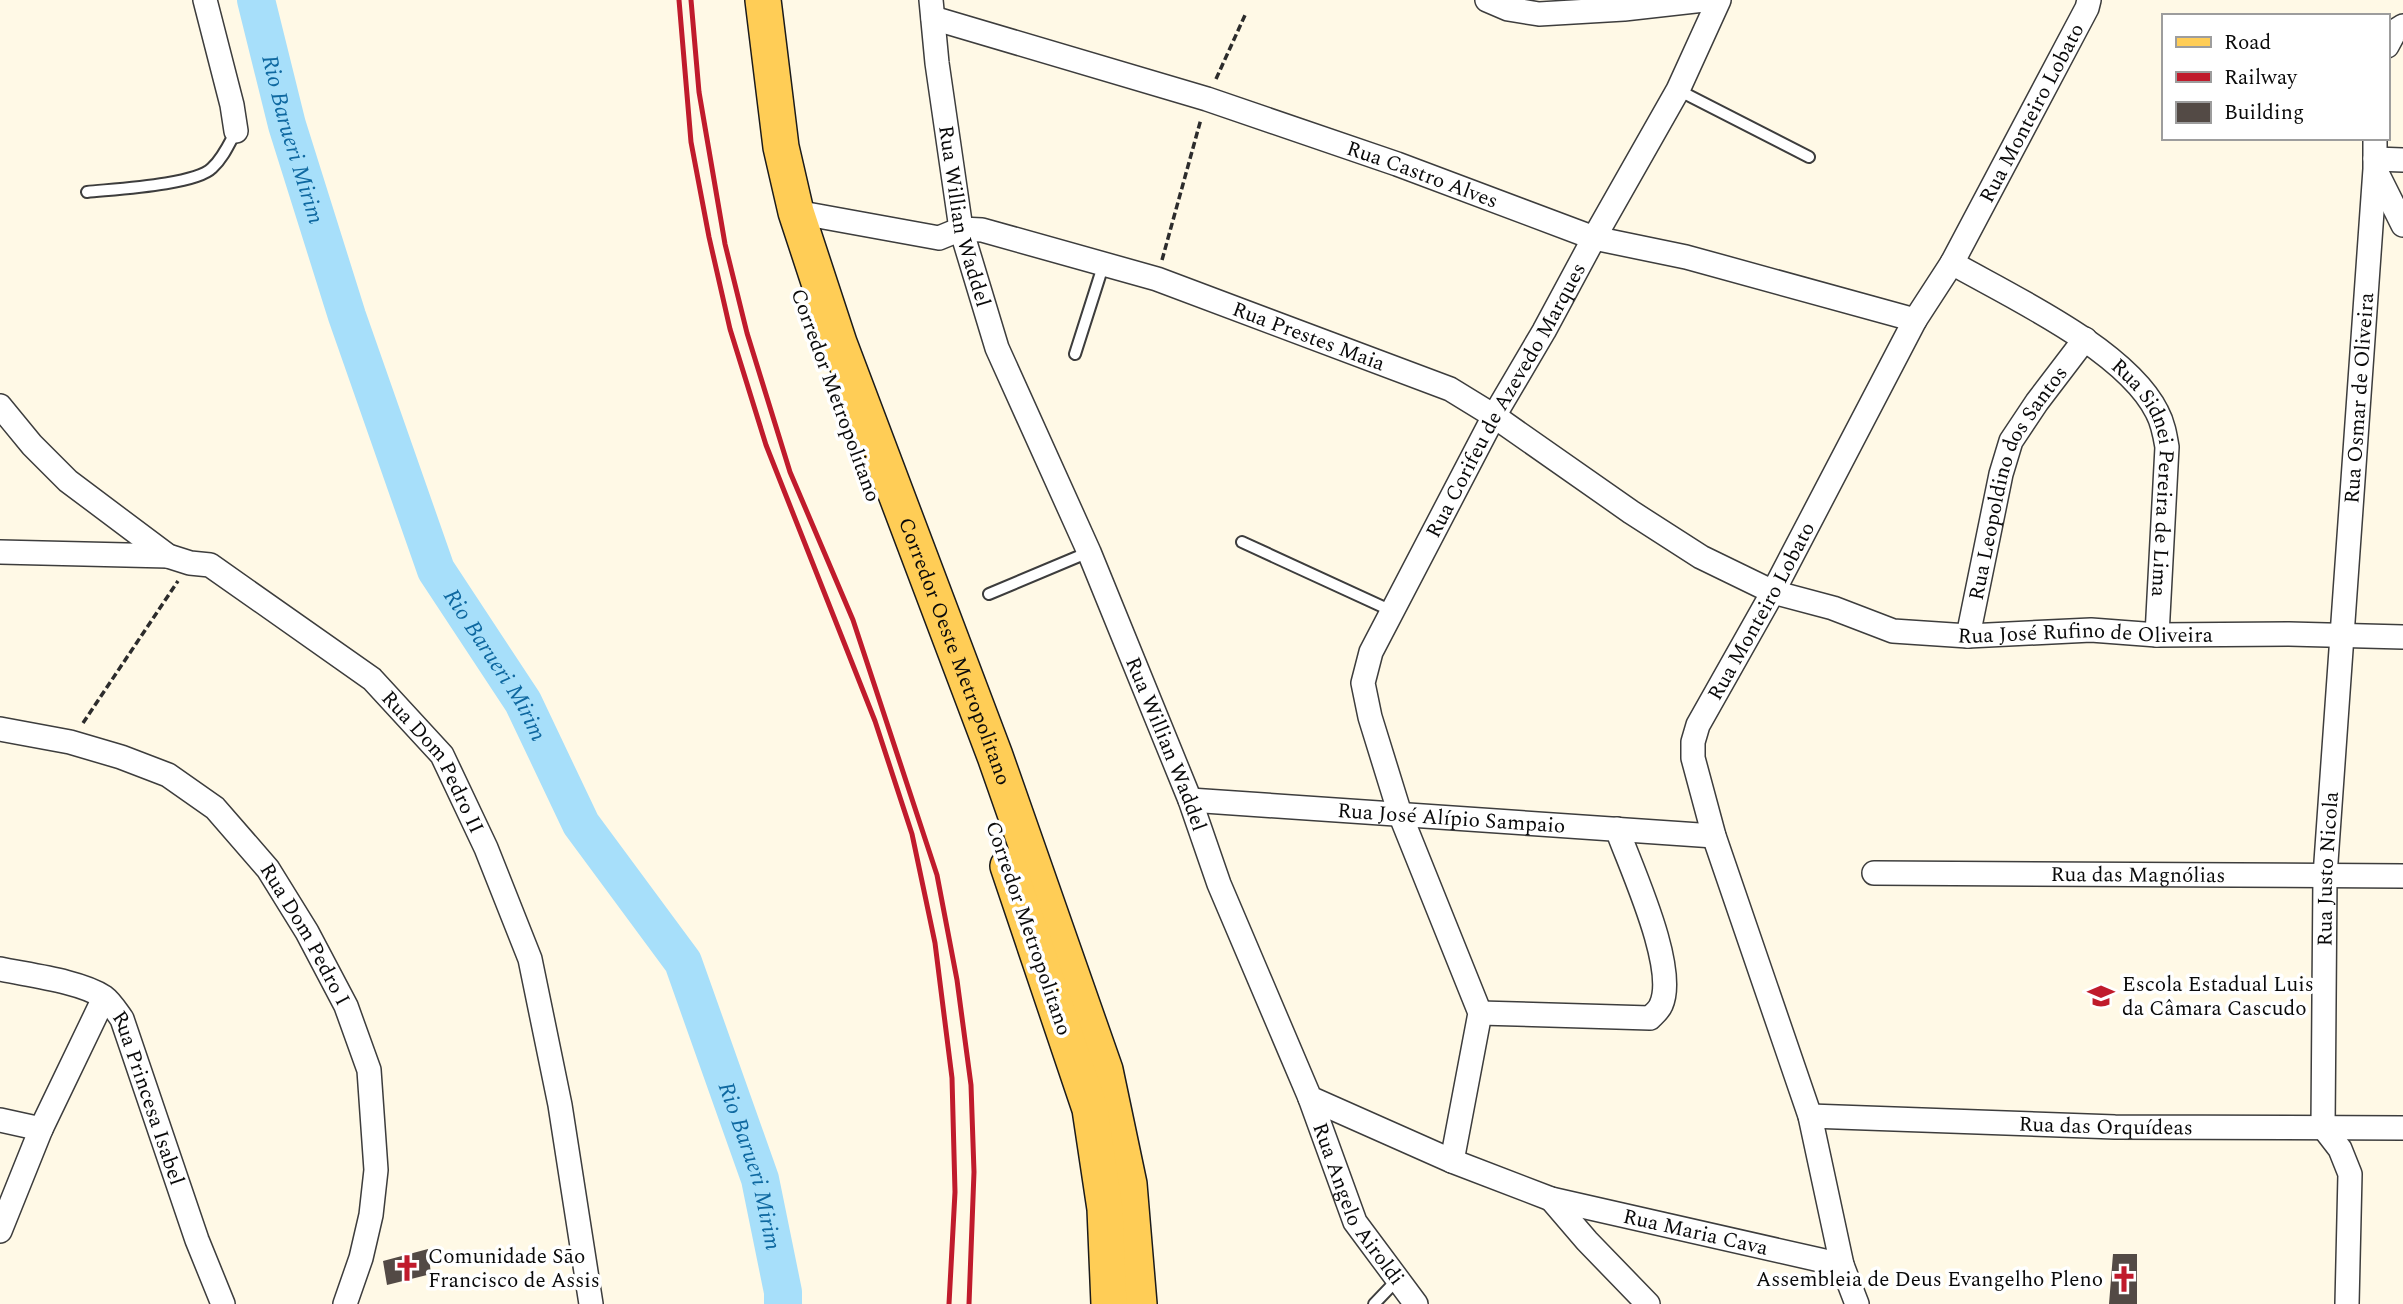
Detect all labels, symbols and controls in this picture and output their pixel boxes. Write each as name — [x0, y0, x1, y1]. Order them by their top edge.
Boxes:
legend — [2162, 14, 2389, 140]
street label: Rua Monteiro Lobato — [1972, 18, 2093, 209]
text: Road — [2224, 27, 2271, 59]
water label: Rio Barueri Mirim — [251, 51, 333, 229]
text: Railway — [2224, 62, 2298, 94]
text: Building — [2224, 97, 2304, 129]
street label: Rua Willian Waddel — [929, 123, 999, 311]
street label: Rua Castro Alves — [1342, 133, 1503, 218]
street label: Rua Corifeu de Azevedo Marques — [1418, 257, 1595, 544]
street label: Corredor Metropolitano — [782, 284, 889, 507]
street label: Rua Osmar de Oliveira — [2336, 291, 2383, 505]
street label: Rua Prestes Maia — [1227, 294, 1390, 380]
street label: Rua Sidnei Pereira de Lima — [2103, 351, 2182, 598]
street label: Rua Leopoldino dos Santos — [1961, 359, 2076, 603]
street label: Corredor Oeste Metropolitano — [889, 513, 1019, 790]
street label: Rua Monteiro Lobato — [1700, 516, 1824, 707]
water label: Rio Barueri Mirim — [434, 582, 555, 747]
street label: Rua José Rufino de Oliveira — [1957, 615, 2214, 653]
street label: Rua Willian Waddel — [1116, 652, 1215, 836]
street label: Rua Dom Pedro II — [373, 684, 492, 839]
street label: Rua Justo Nicola — [2309, 790, 2348, 946]
street label: Rua José Alípio Sampaio — [1336, 795, 1566, 843]
street label: Corredor Metropolitano — [976, 817, 1080, 1040]
street label: Rua Dom Pedro I — [251, 857, 358, 1012]
street label: Rua das Magnólias — [2050, 859, 2226, 892]
place label: Escola Estadual Luis da Câmara Cascudo — [2122, 969, 2314, 1025]
school or university icon: Escola Estadual Luis da Câmara Cascudo — [2086, 981, 2116, 1011]
street label: Rua Princesa Isabel — [104, 1004, 192, 1189]
water label: Rio Barueri Mirim — [708, 1077, 790, 1254]
street label: Rua das Orquídeas — [2018, 1109, 2193, 1144]
street label: Rua Angelo Airoldi — [1303, 1118, 1412, 1292]
street label: Rua Maria Cava — [1620, 1201, 1772, 1265]
place label: Comunidade São Francisco de Assis — [428, 1241, 600, 1297]
church icon: Comunidade São Francisco de Assis — [392, 1253, 422, 1283]
place label: Assembleia de Deus Evangelho Pleno — [1756, 1264, 2103, 1296]
church icon: Assembleia de Deus Evangelho Pleno — [2109, 1264, 2139, 1294]

